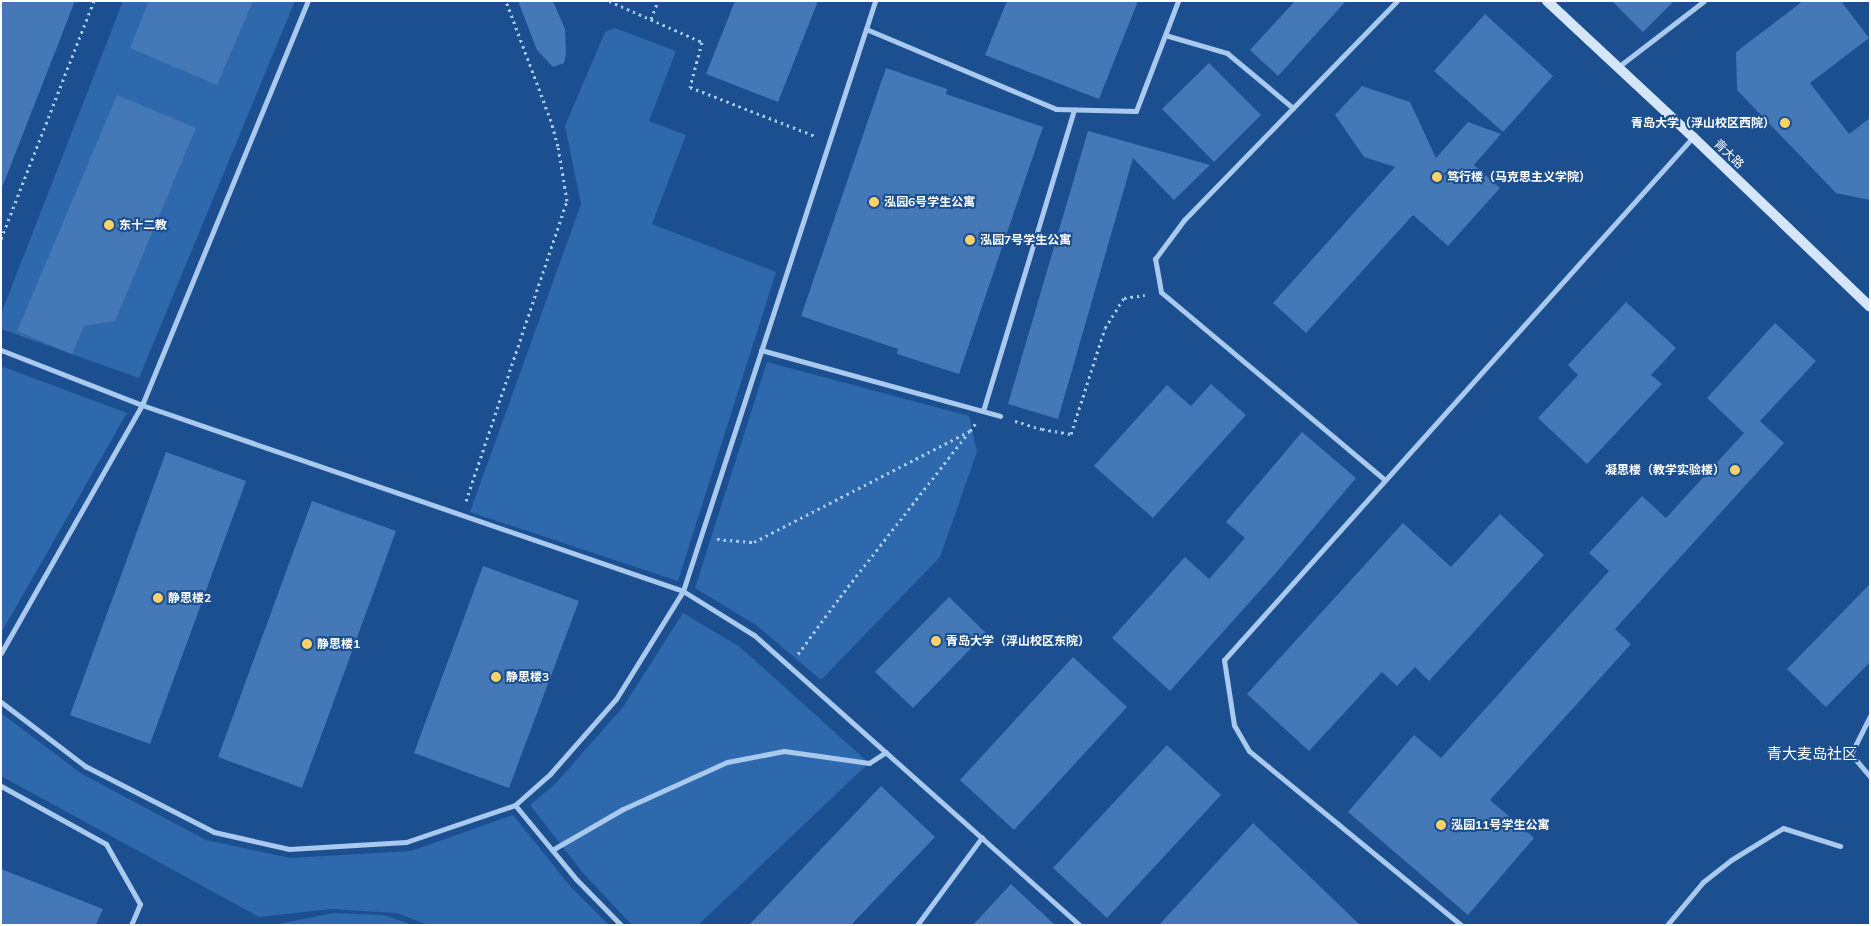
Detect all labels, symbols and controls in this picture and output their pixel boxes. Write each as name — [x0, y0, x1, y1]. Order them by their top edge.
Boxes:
place label: 青岛大学（浮山校区西院） — [1631, 116, 1775, 130]
marker: 青岛大学（浮山校区西院） — [1779, 117, 1791, 129]
street label: 青大路 — [1711, 136, 1747, 172]
place label: 笃行楼（马克思主义学院） — [1447, 170, 1591, 184]
marker: 笃行楼（马克思主义学院） — [1431, 171, 1443, 183]
place label: 泓园6号学生公寓 — [884, 195, 975, 209]
marker: 泓园6号学生公寓 — [868, 196, 880, 208]
place label: 东十二教 — [119, 218, 167, 232]
marker: 东十二教 — [103, 219, 115, 231]
place label: 泓园7号学生公寓 — [980, 233, 1071, 247]
marker: 泓园7号学生公寓 — [964, 234, 976, 246]
place label: 凝思楼（教学实验楼） — [1605, 463, 1725, 477]
marker: 凝思楼（教学实验楼） — [1729, 464, 1741, 476]
place label: 静思楼2 — [168, 591, 211, 605]
marker: 静思楼2 — [152, 592, 164, 604]
place label: 青岛大学（浮山校区东院） — [946, 634, 1090, 648]
marker: 青岛大学（浮山校区东院） — [930, 635, 942, 647]
place label: 静思楼1 — [317, 637, 360, 651]
marker: 静思楼1 — [301, 638, 313, 650]
place label: 静思楼3 — [506, 670, 549, 684]
marker: 静思楼3 — [490, 671, 502, 683]
district label: 青大麦岛社区 — [1767, 745, 1857, 763]
place label: 泓园11号学生公寓 — [1451, 818, 1549, 832]
marker: 泓园11号学生公寓 — [1435, 819, 1447, 831]

